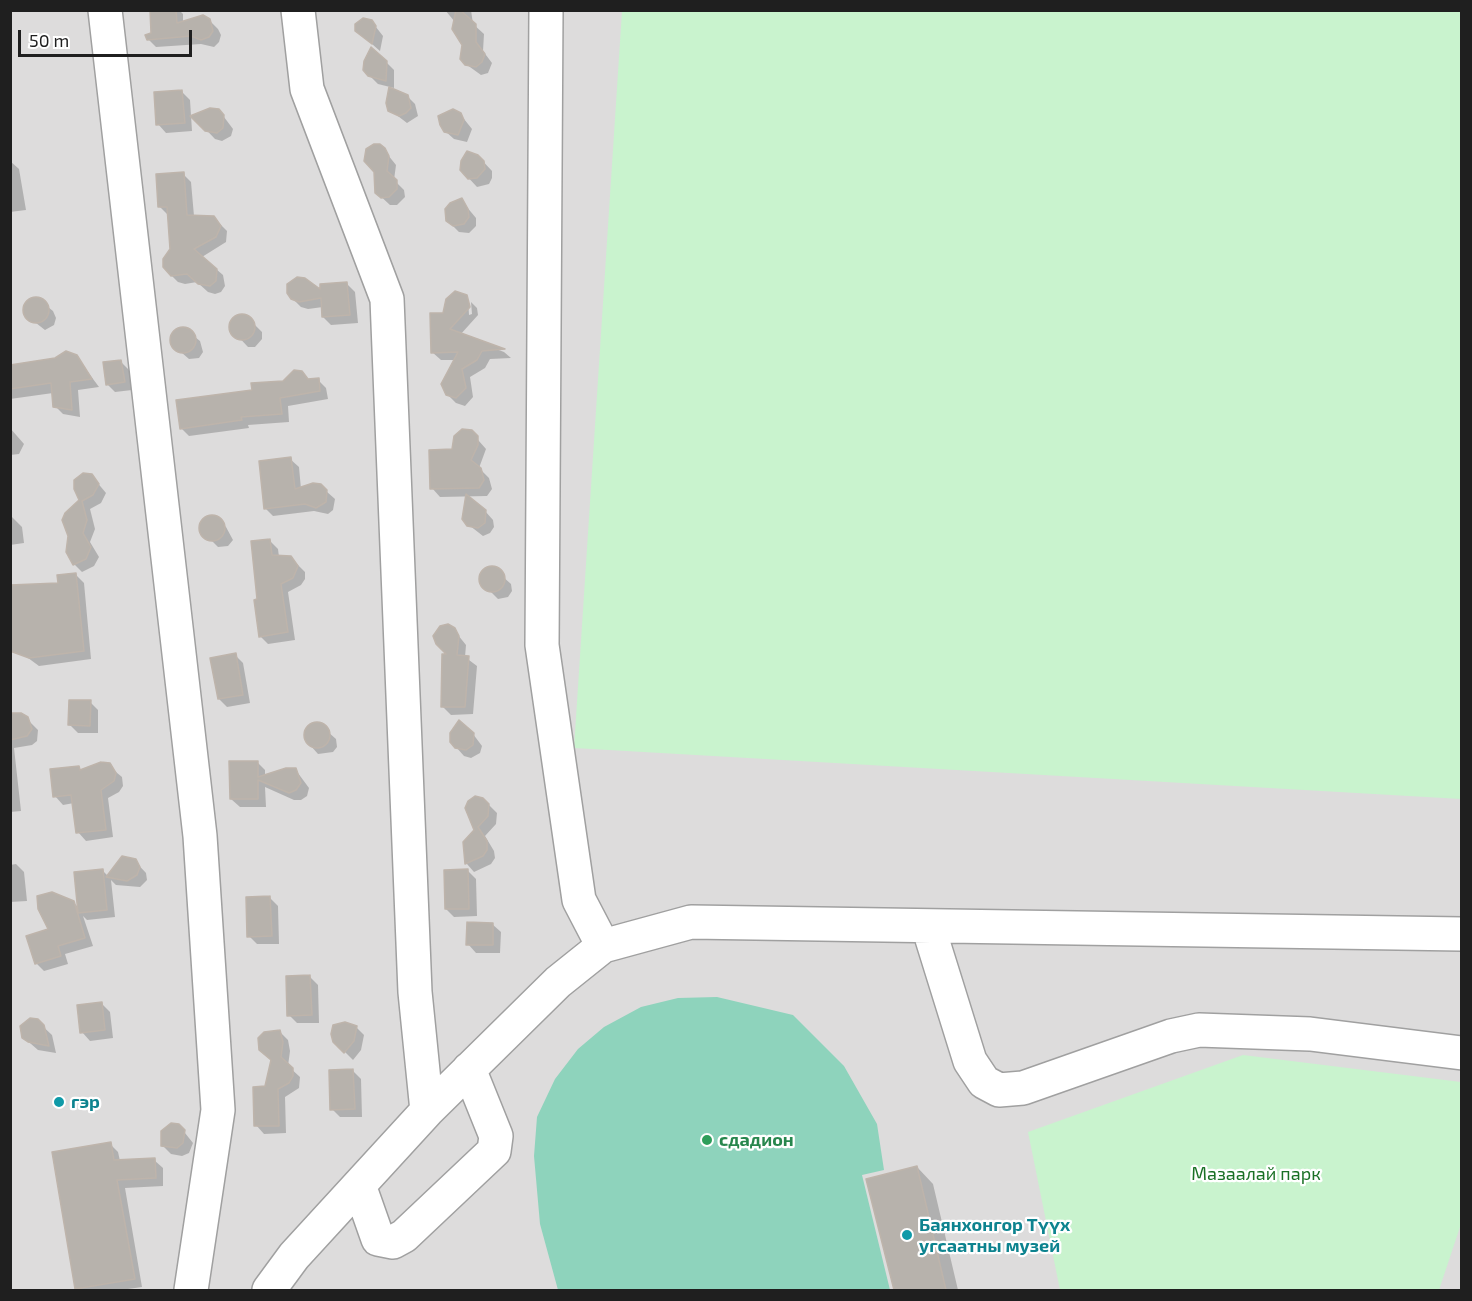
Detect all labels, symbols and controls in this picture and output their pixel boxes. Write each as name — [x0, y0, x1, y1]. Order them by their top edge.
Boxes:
scale bar — [21, 18, 195, 56]
text: 50 m — [29, 29, 69, 51]
place label: гэр — [71, 1091, 100, 1113]
marker: гэр — [52, 1095, 66, 1109]
place label: сдадион — [719, 1129, 794, 1151]
marker: сдадион — [700, 1133, 714, 1147]
park label: Мазаалай парк — [1191, 1163, 1321, 1185]
place label: Баянхонгор Түүх угсаатны музей — [919, 1214, 1070, 1256]
marker: Баянхонгор Түүх угсаатны музей — [900, 1228, 914, 1242]

